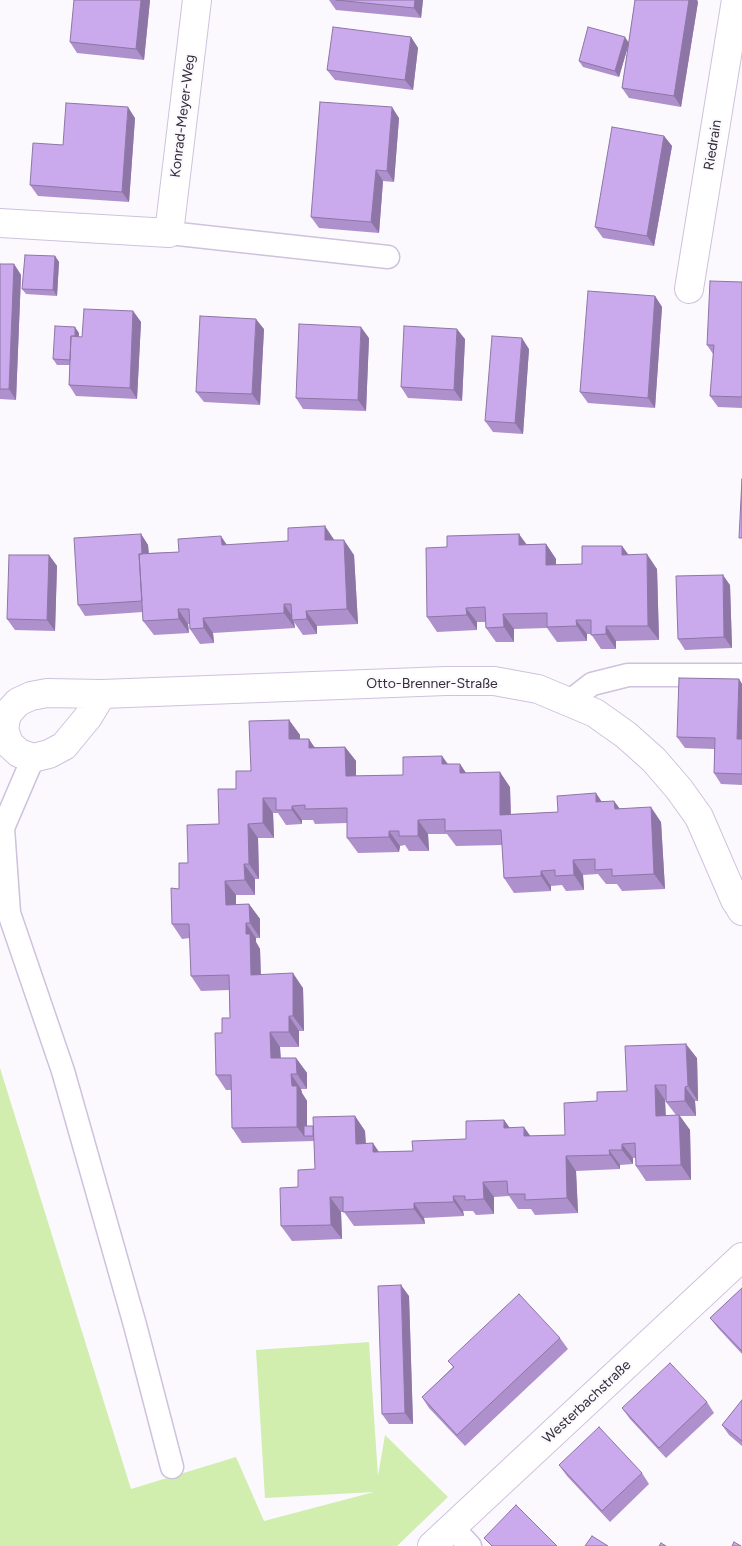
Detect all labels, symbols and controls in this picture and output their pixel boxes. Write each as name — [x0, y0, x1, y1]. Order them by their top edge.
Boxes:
street label: Konrad-Meyer-Weg — [167, 54, 199, 178]
street label: Riedrain — [701, 119, 725, 171]
street label: Otto-Brenner-Straße — [366, 676, 498, 692]
street label: Westerbachstraße — [539, 1357, 635, 1447]

